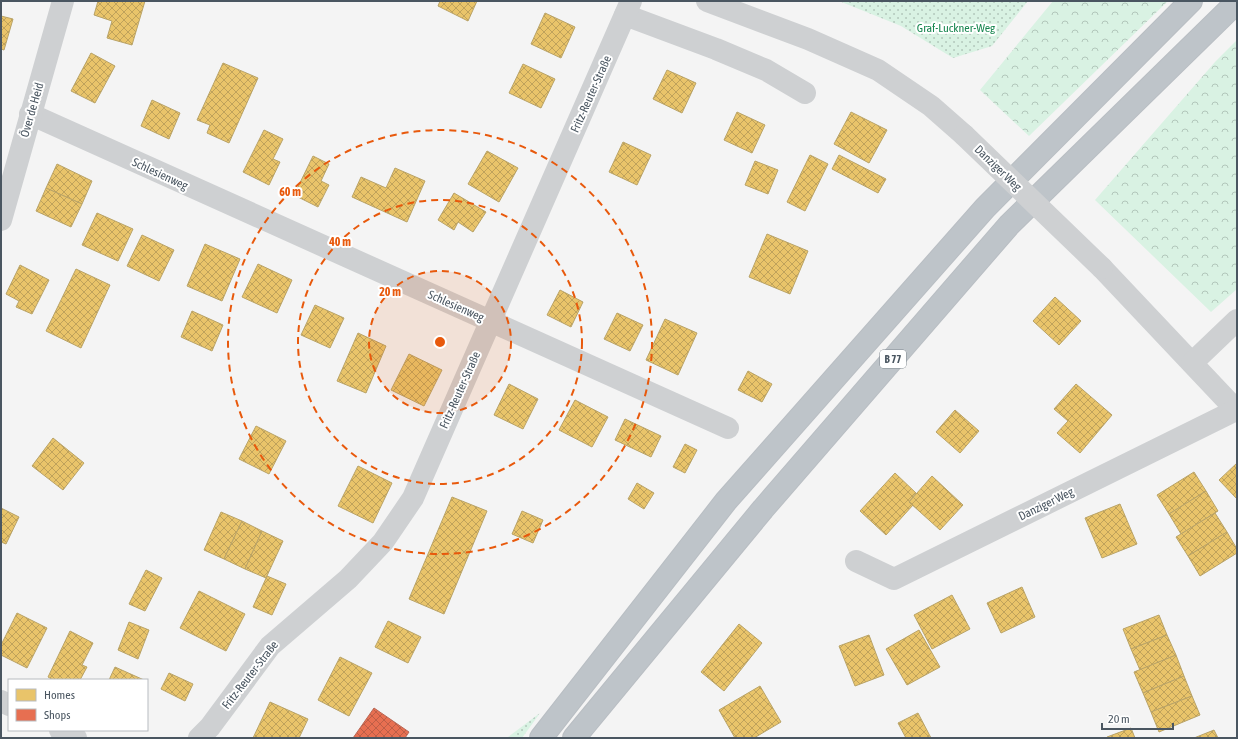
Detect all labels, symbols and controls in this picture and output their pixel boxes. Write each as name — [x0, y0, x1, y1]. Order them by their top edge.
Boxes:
park label: Graf-Luckner-Weg — [917, 21, 996, 35]
street label: Fritz-Reuter-Straße — [568, 53, 614, 135]
street label: Över de Heid — [18, 81, 46, 139]
street label: Danziger Weg — [972, 142, 1025, 194]
street label: Schlesienweg — [130, 155, 191, 193]
text: 60 m — [279, 185, 301, 199]
text: 40 m — [328, 235, 351, 249]
text: 20 m — [379, 285, 401, 299]
street label: Schlesienweg — [426, 287, 487, 325]
centre of rings — [433, 335, 447, 349]
street label: Fritz-Reuter-Straße — [437, 349, 483, 431]
road number: B 77 — [880, 350, 906, 368]
street label: Danziger Weg — [1016, 484, 1077, 523]
street label: Fritz-Reuter-Straße — [219, 638, 281, 712]
legend — [8, 679, 148, 731]
text: Homes — [44, 688, 75, 702]
scale bar — [1102, 705, 1173, 731]
text: Shops — [44, 708, 70, 722]
text: 20 m — [1108, 712, 1130, 726]

